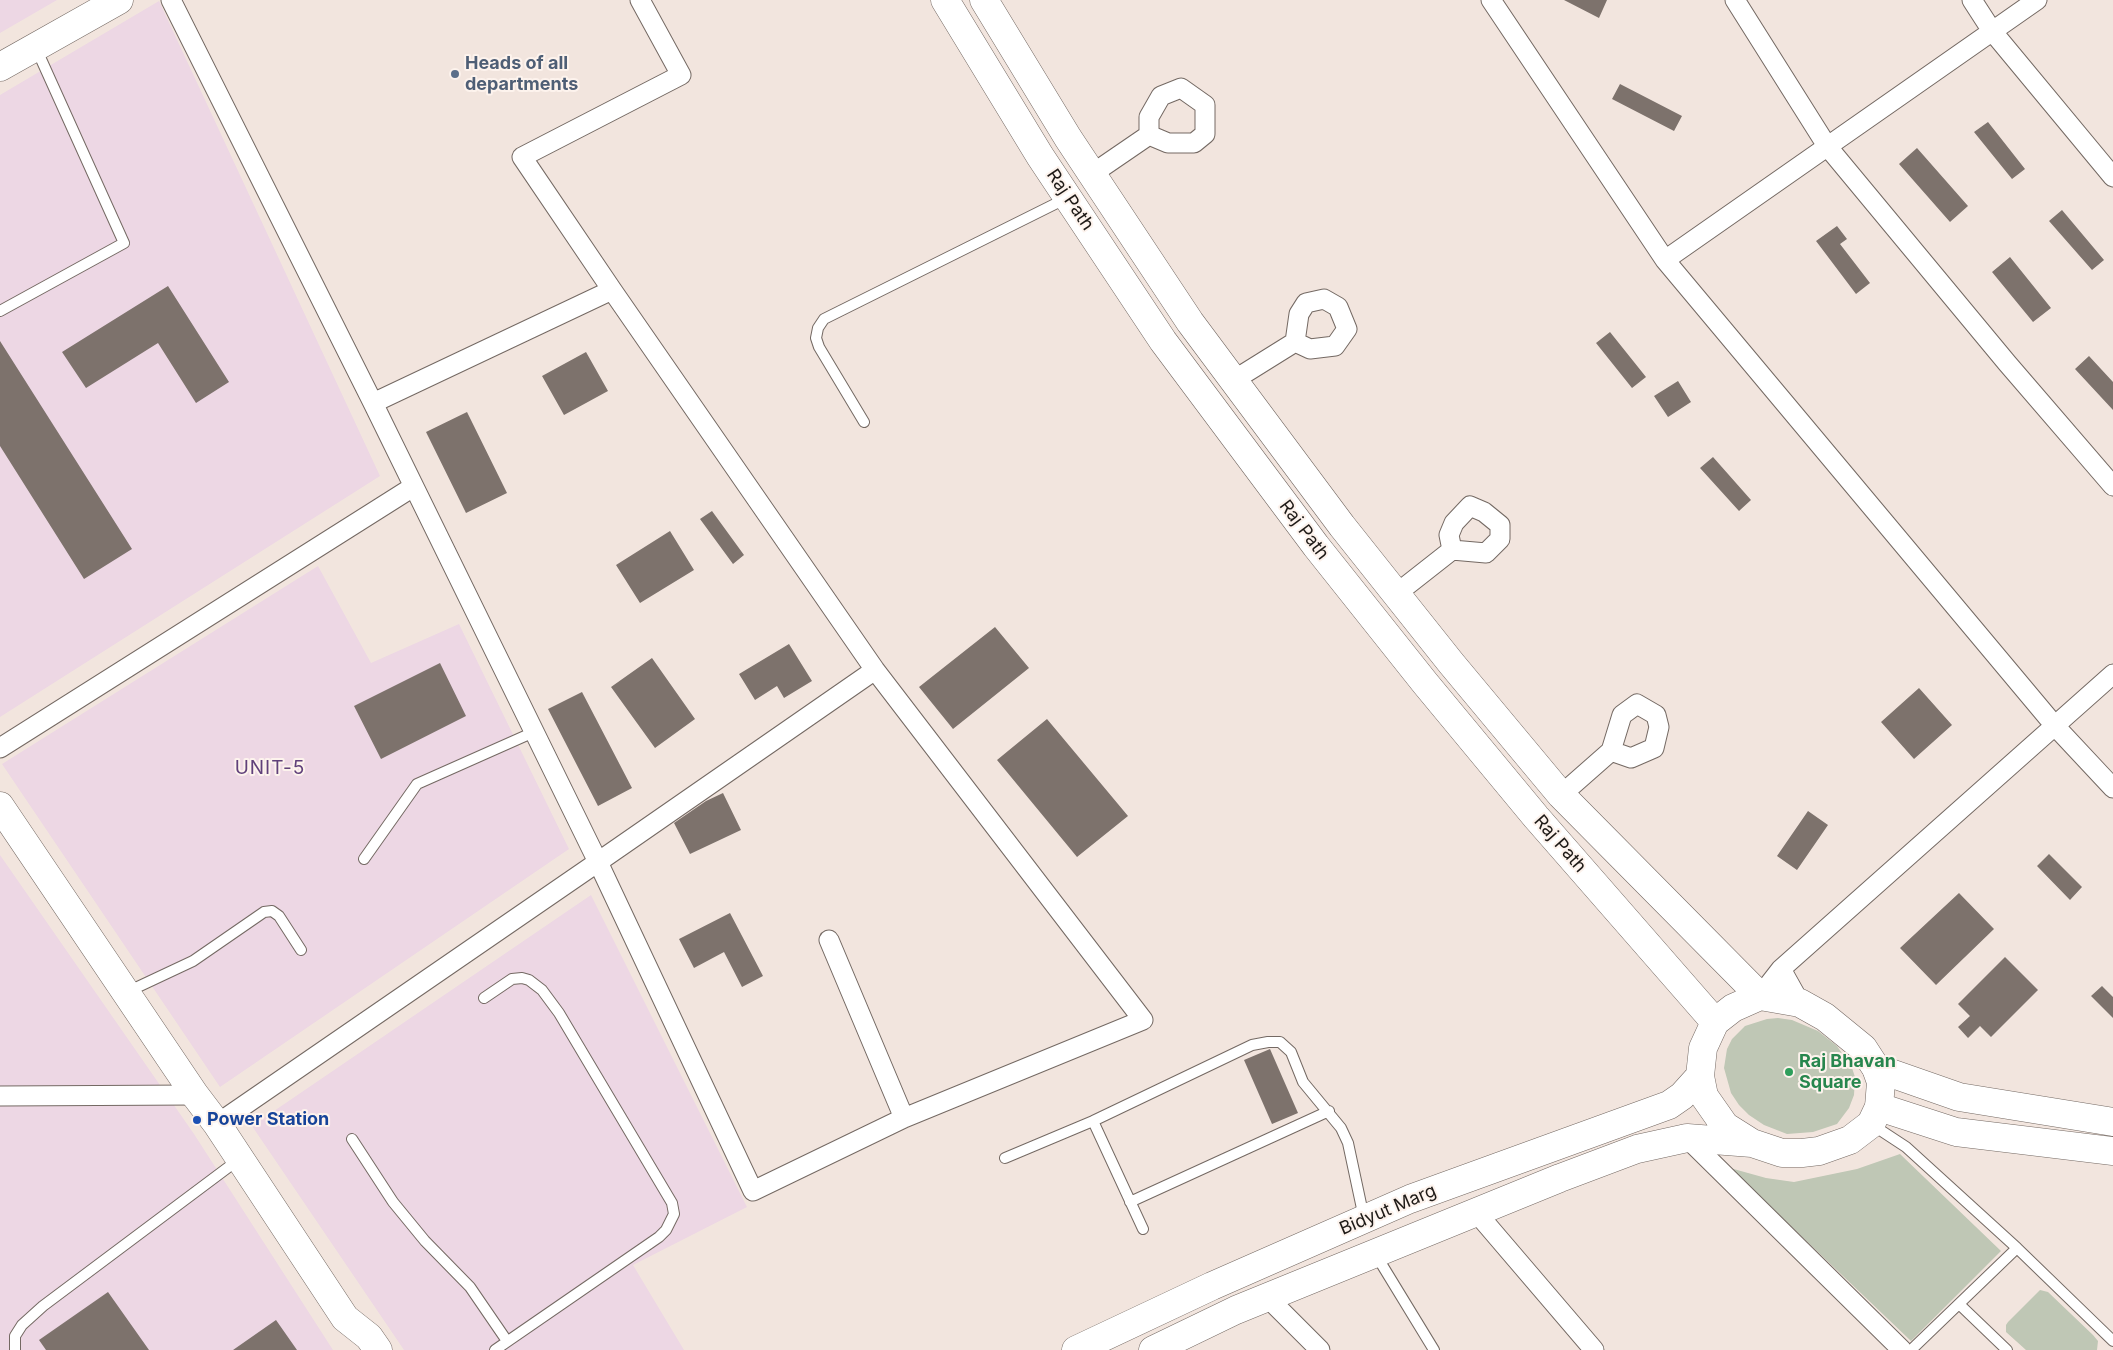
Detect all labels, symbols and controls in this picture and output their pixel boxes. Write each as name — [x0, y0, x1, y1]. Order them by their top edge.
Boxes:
place label: Heads of all departments — [465, 53, 578, 96]
marker: Heads of all departments — [449, 68, 461, 80]
street label: Raj Path — [1042, 165, 1098, 235]
street label: Raj Path — [1275, 496, 1333, 564]
district label: UNIT-5 — [234, 757, 306, 779]
street label: Raj Path — [1529, 811, 1591, 877]
place label: Raj Bhavan Square — [1799, 1051, 1896, 1094]
marker: Raj Bhavan Square — [1783, 1066, 1795, 1078]
place label: Power Station — [207, 1109, 329, 1131]
marker: Power Station — [191, 1114, 203, 1126]
street label: Bidyut Marg — [1336, 1180, 1440, 1240]

